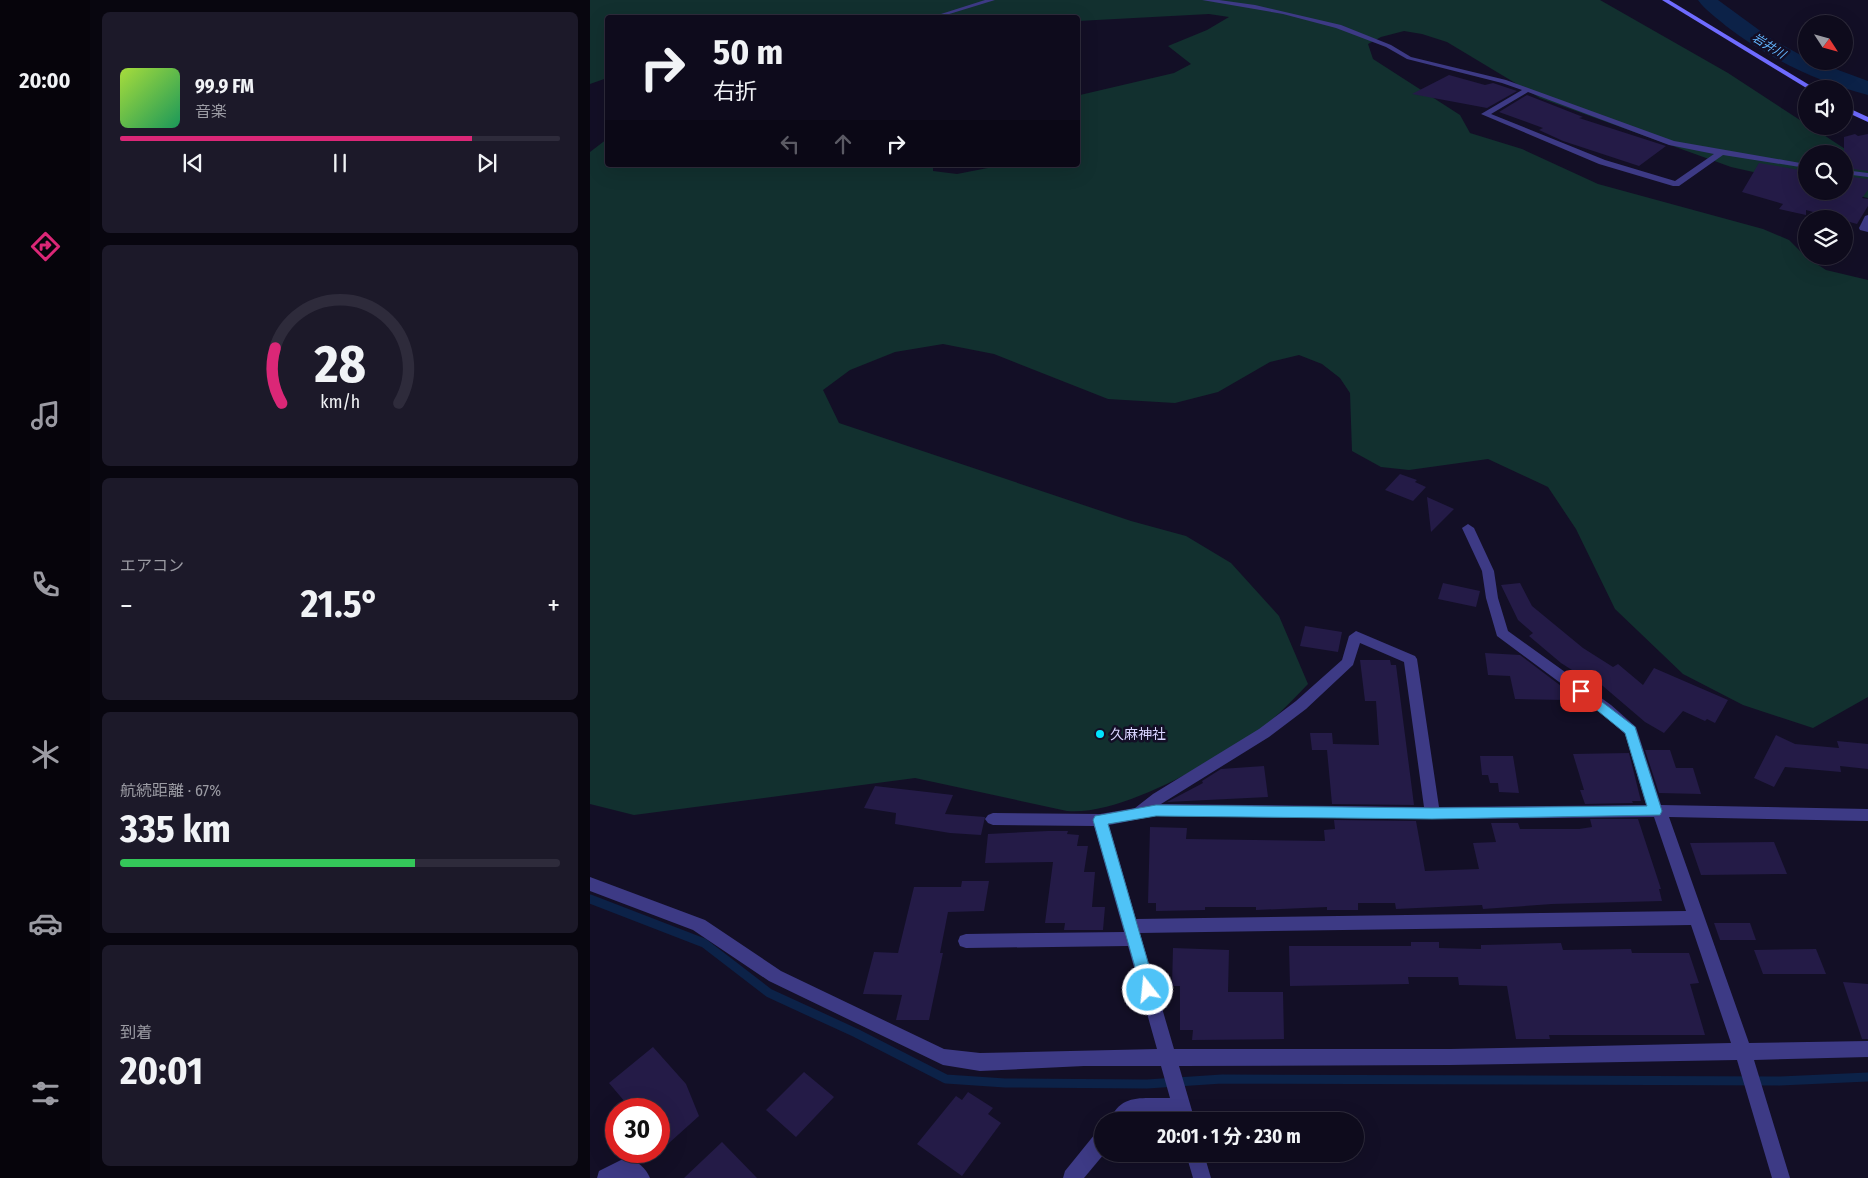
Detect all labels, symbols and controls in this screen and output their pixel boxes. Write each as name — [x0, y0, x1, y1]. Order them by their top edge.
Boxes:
north arrow — [1798, 15, 1852, 70]
map controls — [1798, 15, 1853, 265]
text: 50 m — [713, 31, 783, 73]
water label: 岩井川 — [1750, 31, 1790, 63]
icon: right — [630, 35, 695, 100]
text: 20:00 — [19, 67, 71, 94]
text: 99.9 FM — [195, 75, 254, 98]
text: 右折 — [713, 78, 757, 105]
button: sound — [1798, 80, 1853, 135]
text: 音楽 — [195, 102, 227, 121]
icon: left — [776, 130, 804, 158]
icon: ahead — [829, 130, 857, 158]
icon: right — [882, 130, 910, 158]
button: search — [1798, 145, 1853, 200]
icon: previous — [179, 149, 207, 177]
icon: pause — [326, 149, 354, 177]
icon: next — [473, 149, 501, 177]
button: layers — [1798, 210, 1853, 265]
icon: directions — [28, 229, 63, 264]
text: 28 — [313, 333, 366, 396]
text: km/h — [320, 391, 360, 413]
icon: music — [28, 398, 63, 433]
text: エアコン — [120, 556, 184, 575]
icon: phone — [28, 567, 63, 602]
text: 21.5° — [301, 581, 379, 627]
text: − — [120, 589, 133, 622]
text: + — [547, 589, 560, 622]
pin — [1560, 670, 1602, 712]
icon: arrive — [1567, 677, 1595, 705]
place label: 久麻神社 — [1110, 726, 1166, 743]
marker: 久麻神社 — [1094, 728, 1106, 740]
icon: climate — [28, 737, 63, 772]
text: 航続距離 · 67% — [120, 781, 221, 800]
text: 335 km — [120, 806, 231, 852]
icon: car — [28, 906, 63, 941]
position arrow — [1121, 963, 1173, 1015]
text: 到着 — [120, 1023, 152, 1042]
text: 20:01 — [120, 1048, 203, 1094]
icon: filters — [28, 1076, 63, 1111]
speed limit sign: 30 — [605, 1098, 670, 1163]
text: 20:01 · 1 分 · 230 m — [1157, 1125, 1301, 1148]

